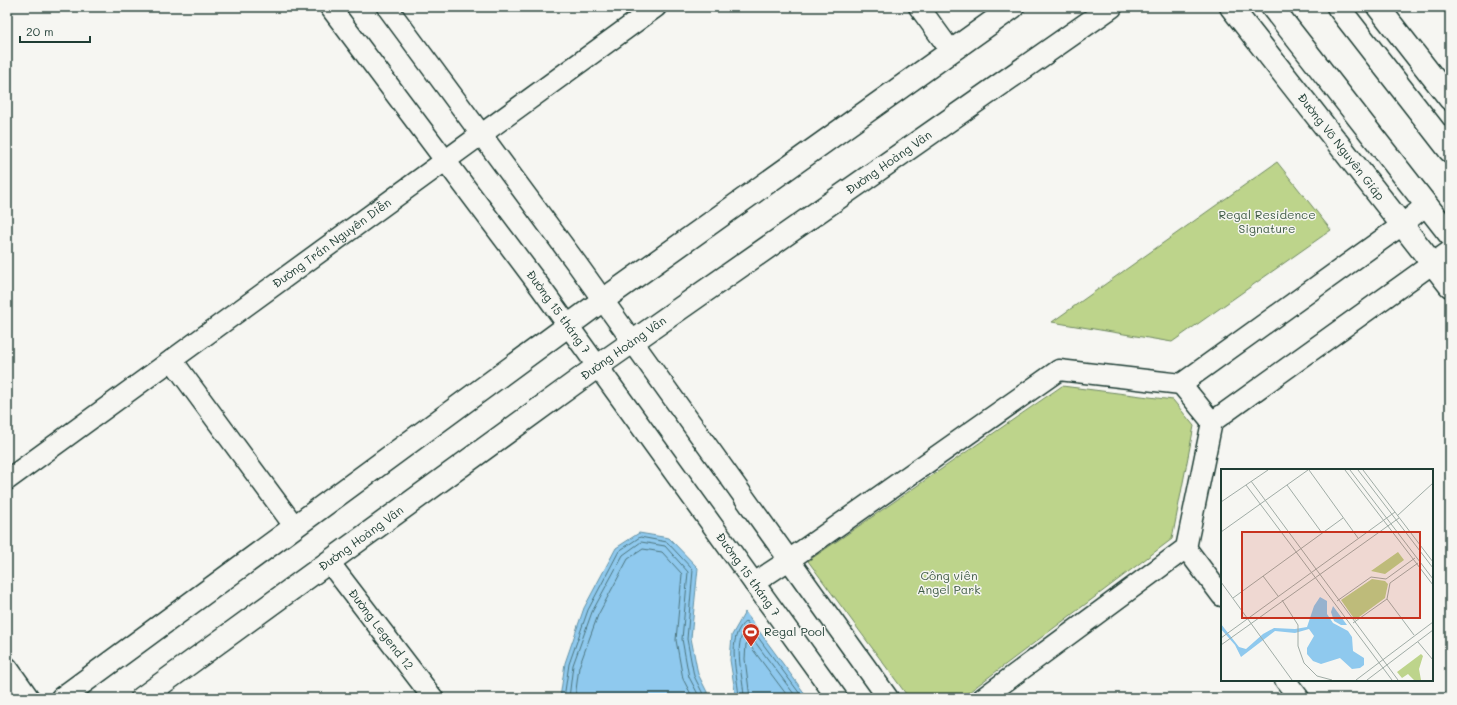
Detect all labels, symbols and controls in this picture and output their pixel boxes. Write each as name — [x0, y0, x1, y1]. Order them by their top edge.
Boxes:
scale bar — [20, 18, 90, 44]
text: 20 m — [26, 23, 54, 39]
street label: Đường Võ Nguyên Giáp — [1295, 90, 1389, 203]
street label: Đường Hoàng Vân — [842, 126, 934, 197]
street label: Đường Trần Nguyên Diễn — [269, 194, 394, 291]
park label: Regal Residence Signature — [1218, 206, 1316, 236]
street label: Đường 15 tháng 7 — [523, 266, 595, 357]
street label: Đường Hoàng Vân — [577, 312, 669, 383]
inset map — [1221, 469, 1433, 681]
street label: Đường Hoàng Vân — [315, 501, 406, 574]
street label: Đường 15 tháng 7 — [713, 529, 785, 619]
park label: Công viên Angel Park — [917, 567, 981, 597]
street label: Đường Legend 12 — [345, 585, 418, 673]
sports icon: Regal Pool — [741, 622, 761, 647]
place label: Regal Pool — [764, 623, 825, 639]

